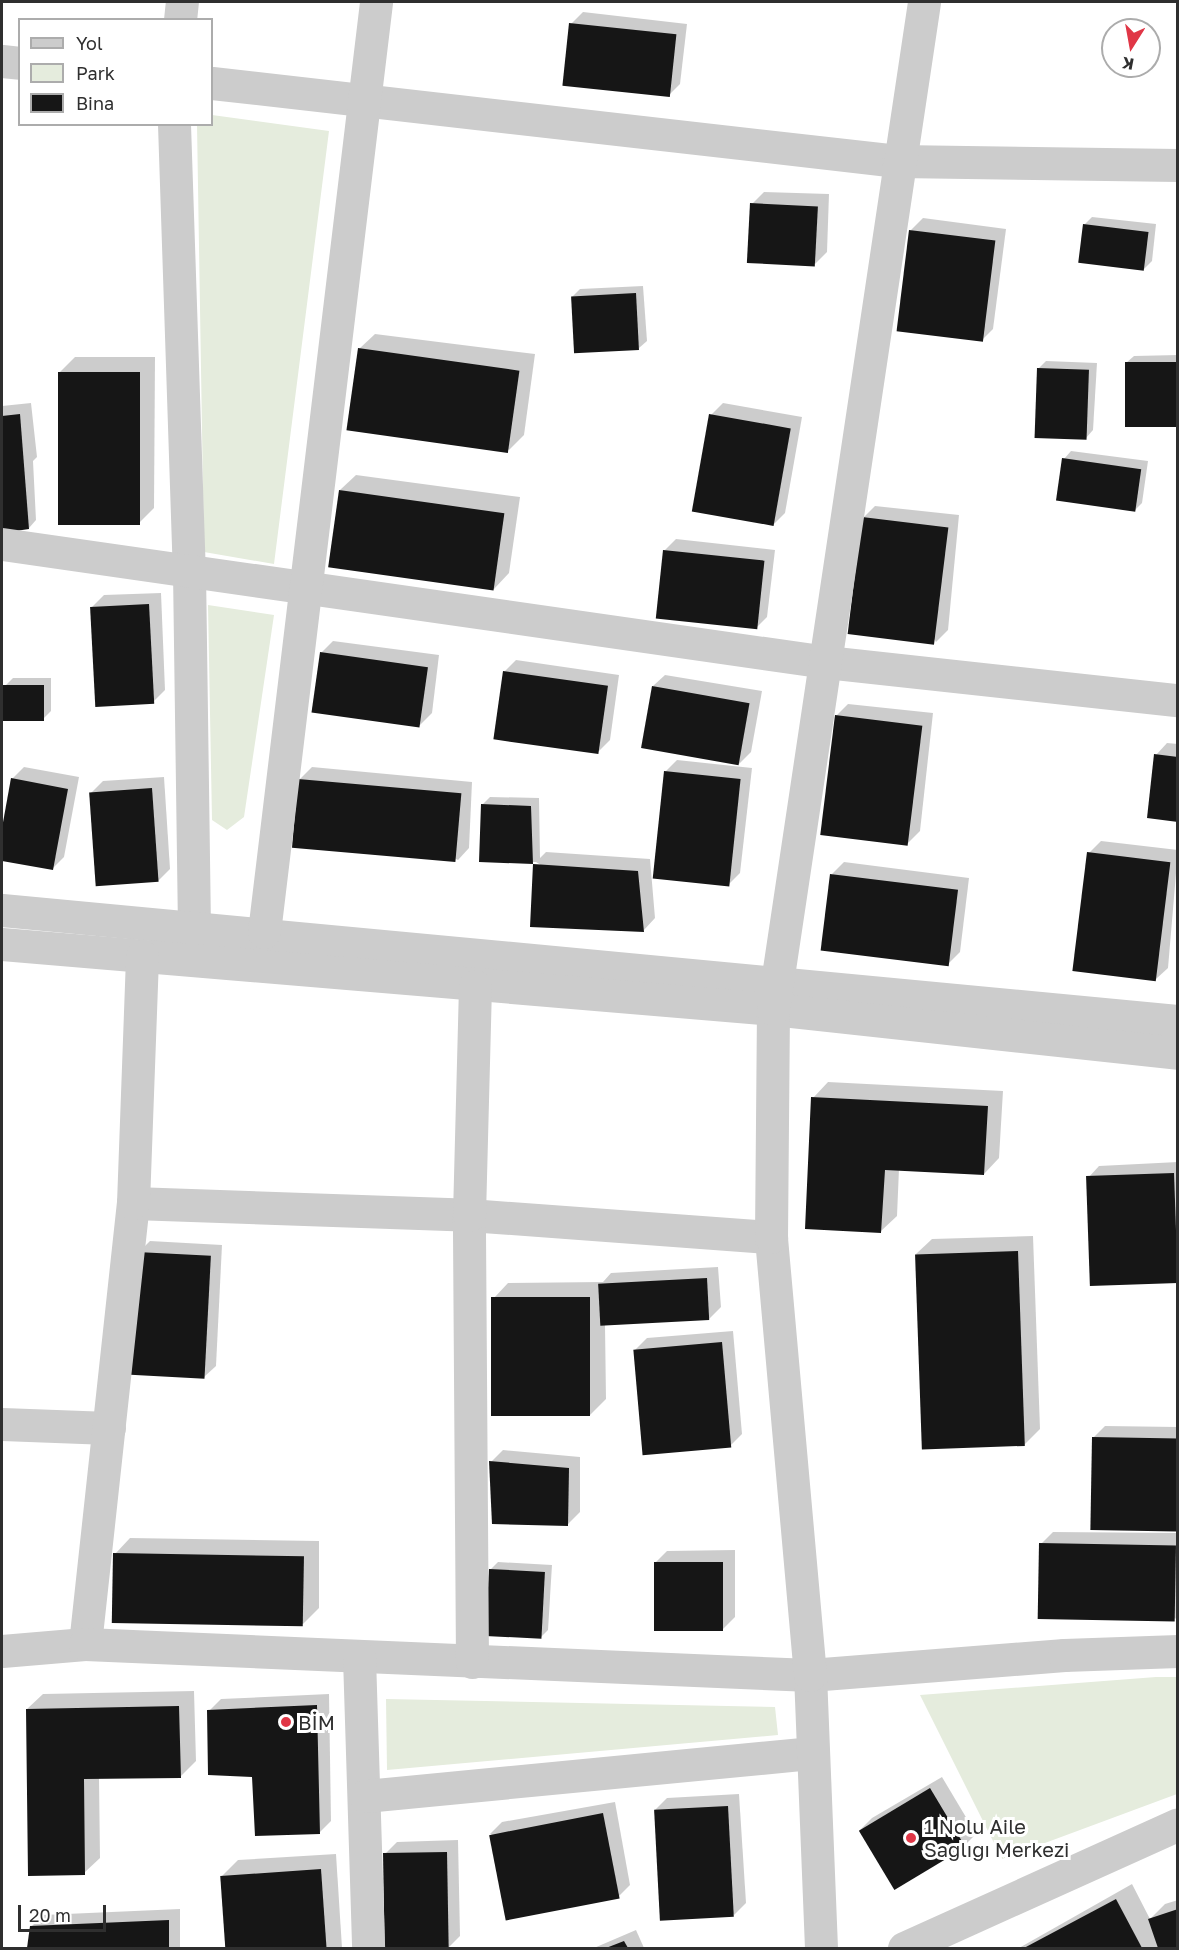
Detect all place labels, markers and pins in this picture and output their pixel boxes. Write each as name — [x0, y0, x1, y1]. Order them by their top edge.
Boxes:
place label: BİM — [298, 1710, 335, 1734]
marker: BİM — [279, 1715, 293, 1729]
place label: 1 Nolu Aile Sağlığı Merkezi — [924, 1814, 1069, 1861]
marker: 1 Nolu Aile Sağlığı Merkezi — [902, 1829, 920, 1847]

